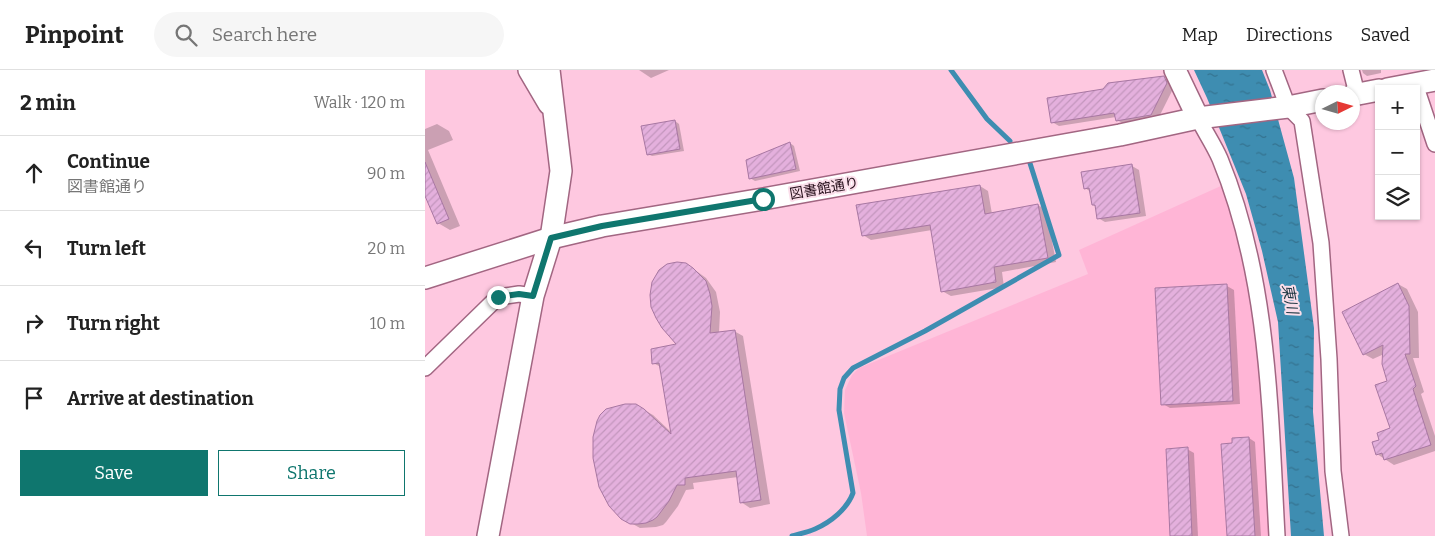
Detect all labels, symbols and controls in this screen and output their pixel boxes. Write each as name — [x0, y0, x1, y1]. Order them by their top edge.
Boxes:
search box — [154, 12, 504, 57]
text: Pinpoint — [25, 21, 124, 49]
icon: search — [172, 21, 200, 49]
text: Search here — [212, 23, 317, 46]
text: Map — [1182, 24, 1218, 46]
text: Directions — [1246, 24, 1333, 46]
text: Saved — [1361, 24, 1410, 46]
north arrow — [1315, 85, 1360, 130]
map controls — [1375, 85, 1420, 220]
button: + — [1375, 85, 1420, 130]
text: 2 min — [20, 90, 76, 116]
text: Walk · 120 m — [314, 93, 405, 112]
button: − — [1375, 130, 1420, 175]
text: Continue — [67, 150, 150, 173]
icon: ahead — [20, 159, 48, 187]
text: 90 m — [367, 164, 405, 183]
street label: 図書館通り — [788, 174, 860, 203]
button: layers — [1375, 175, 1420, 220]
text: 図書館通り — [67, 177, 147, 196]
route start — [752, 188, 775, 211]
icon: left — [20, 234, 48, 262]
text: Turn left — [67, 237, 146, 260]
text: 20 m — [368, 239, 405, 258]
water label: 東川 — [1278, 283, 1302, 317]
route end — [487, 286, 510, 309]
icon: right — [20, 309, 48, 337]
text: Turn right — [67, 312, 160, 335]
text: 10 m — [370, 314, 405, 333]
icon: arrive — [20, 384, 48, 412]
text: Arrive at destination — [67, 387, 254, 410]
button: Save — [20, 450, 208, 496]
button: Share — [218, 450, 405, 496]

